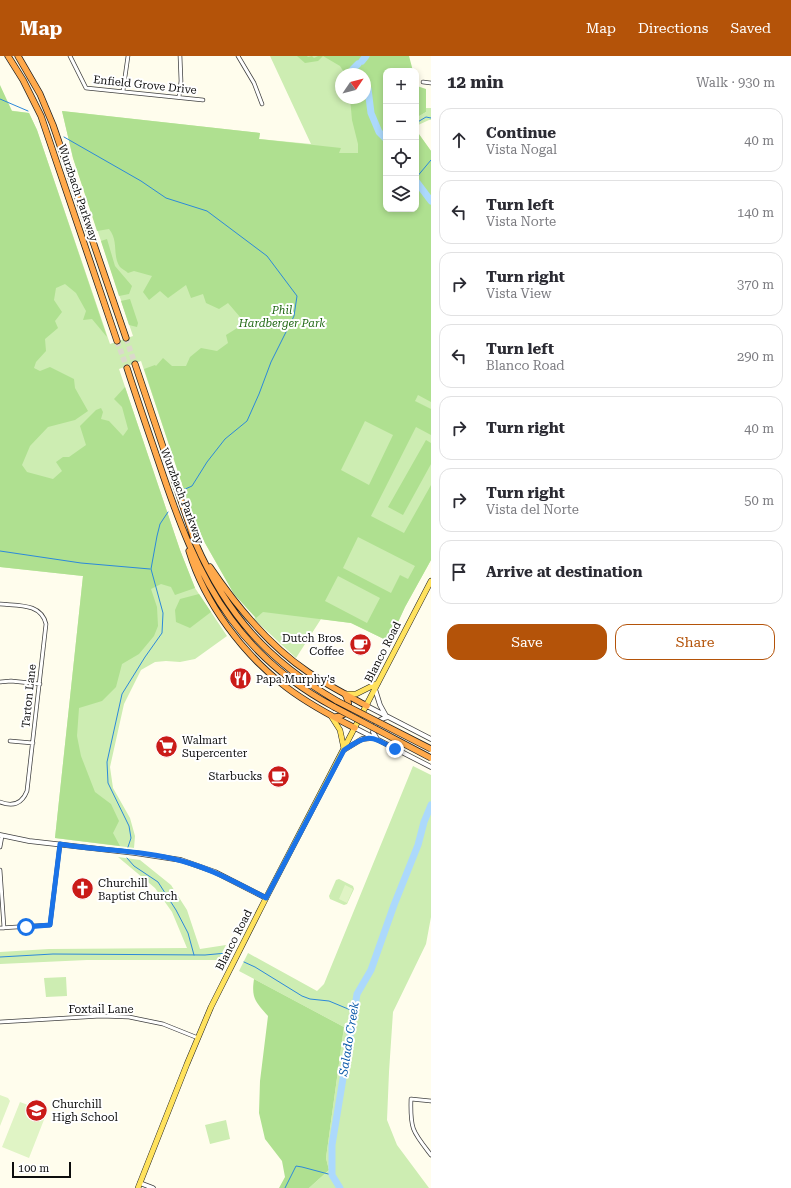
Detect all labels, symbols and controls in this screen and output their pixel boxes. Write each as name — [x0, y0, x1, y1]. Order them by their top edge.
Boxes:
text: Map — [20, 17, 62, 40]
text: Map — [586, 20, 616, 36]
text: Directions — [638, 20, 708, 36]
text: Saved — [730, 20, 771, 36]
north arrow — [335, 68, 371, 104]
map controls — [383, 68, 419, 212]
button: + — [383, 68, 419, 104]
text: 12 min — [447, 72, 504, 92]
street label: Enfield Grove Drive — [93, 73, 197, 97]
text: Walk · 930 m — [696, 75, 775, 90]
button: − — [383, 104, 419, 140]
text: Continue — [486, 124, 556, 142]
icon: ahead — [448, 129, 470, 151]
text: 40 m — [744, 133, 774, 148]
button: locate — [383, 140, 419, 176]
text: Vista Nogal — [486, 142, 557, 157]
street label: Wurzbach Parkway — [55, 143, 101, 244]
button: layers — [383, 176, 419, 212]
text: Turn left — [486, 196, 554, 214]
icon: left — [448, 201, 470, 223]
text: 140 m — [737, 205, 774, 220]
text: Vista Norte — [486, 214, 556, 229]
text: Turn right — [486, 268, 565, 286]
icon: right — [448, 273, 470, 295]
text: 370 m — [737, 277, 774, 292]
text: Vista View — [486, 286, 552, 301]
park label: Phil Hardberger Park — [238, 304, 325, 330]
text: Turn left — [486, 340, 554, 358]
icon: left — [448, 345, 470, 367]
text: 290 m — [737, 349, 774, 364]
text: Blanco Road — [486, 358, 565, 373]
icon: right — [448, 417, 470, 439]
text: Turn right — [486, 419, 565, 437]
text: 40 m — [744, 421, 774, 436]
street label: Wurzbach Parkway — [158, 446, 206, 546]
text: Turn right — [486, 484, 565, 502]
icon: right — [448, 489, 470, 511]
text: 50 m — [744, 493, 774, 508]
text: Vista del Norte — [486, 502, 579, 517]
icon: arrive — [448, 561, 470, 583]
text: Arrive at destination — [486, 563, 642, 581]
street label: Blanco Road — [362, 619, 404, 685]
button: Save — [447, 624, 607, 660]
button: Share — [615, 624, 775, 660]
cafe icon: Dutch Bros. Coffee — [347, 631, 373, 657]
place label: Dutch Bros. Coffee — [282, 632, 344, 658]
street label: Tarton Lane — [19, 664, 39, 728]
restaurant icon: Papa Murphy's — [227, 666, 253, 692]
place label: Papa Murphy's — [256, 673, 335, 686]
supermarket icon: Walmart Supercenter — [154, 733, 180, 759]
place label: Walmart Supercenter — [182, 734, 248, 760]
route end — [386, 740, 404, 758]
cafe icon: Starbucks — [265, 763, 291, 789]
place label: Starbucks — [208, 770, 262, 783]
church icon: Churchill Baptist Church — [69, 876, 95, 902]
place label: Churchill Baptist Church — [98, 877, 178, 903]
street label: Blanco Road — [213, 907, 255, 973]
route start — [17, 918, 35, 936]
water label: Salado Creek — [336, 1001, 362, 1078]
street label: Foxtail Lane — [68, 1003, 134, 1016]
school or university icon: Churchill High School — [24, 1097, 50, 1123]
place label: Churchill High School — [52, 1098, 119, 1124]
scale bar — [12, 1160, 71, 1179]
text: 100 m — [18, 1162, 49, 1175]

